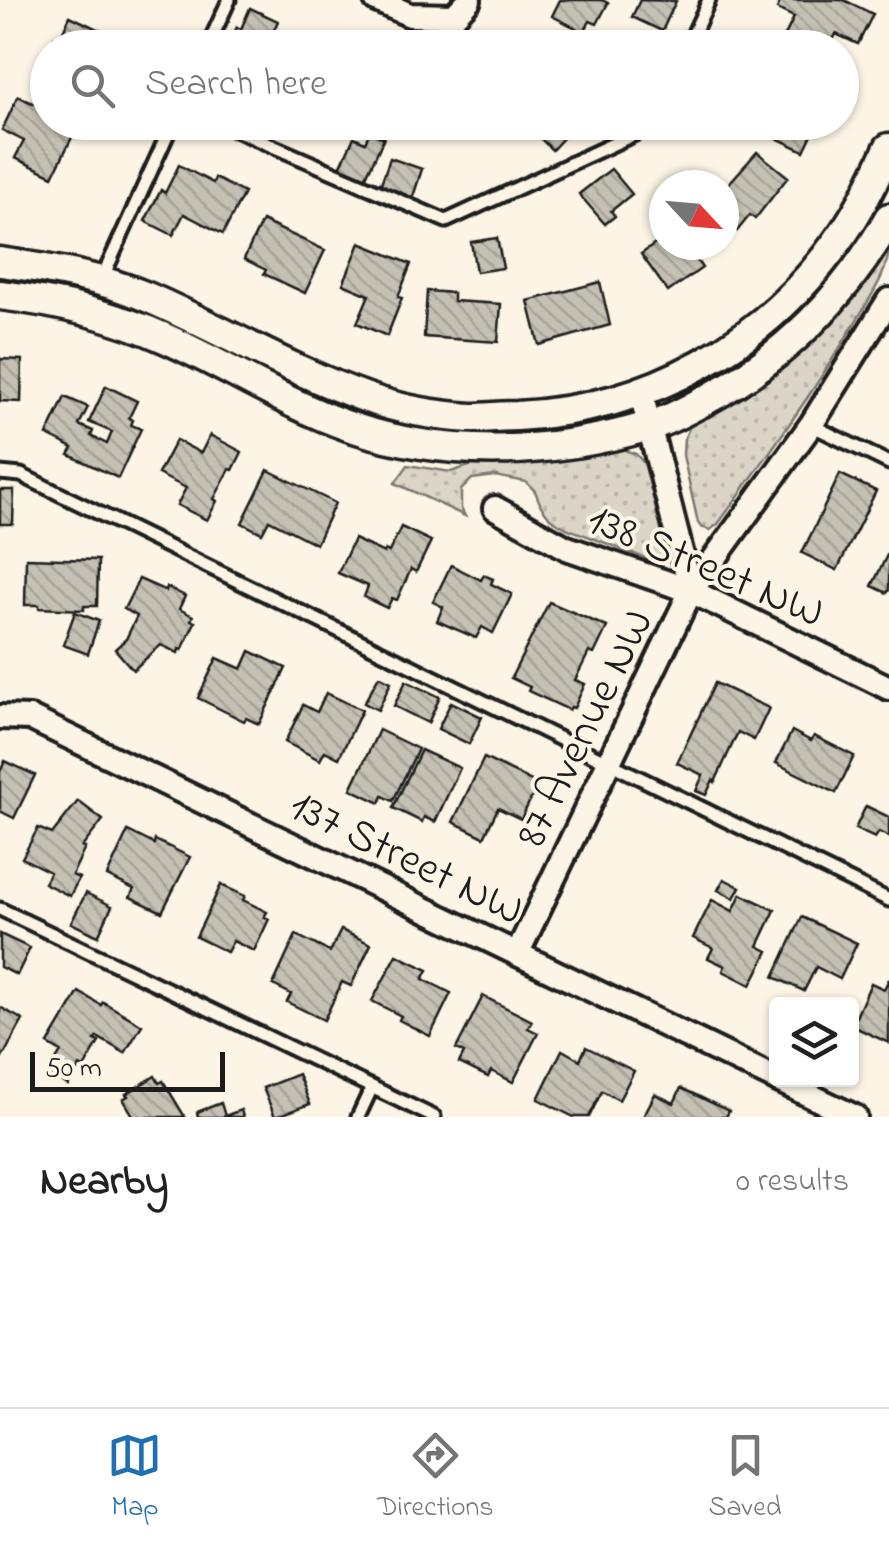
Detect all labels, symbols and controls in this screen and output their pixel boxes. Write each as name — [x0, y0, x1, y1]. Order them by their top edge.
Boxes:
search box — [30, 30, 859, 140]
text: Search here — [145, 57, 327, 113]
icon: search — [65, 58, 120, 113]
north arrow — [649, 170, 739, 260]
street label: 138 Street NW — [577, 488, 833, 647]
street label: 87 Avenue NW — [500, 599, 673, 859]
street label: 137 Street NW — [278, 774, 534, 945]
map controls — [769, 997, 859, 1087]
button: layers — [769, 997, 859, 1087]
scale bar — [30, 1047, 225, 1092]
text: 50 m — [45, 1049, 102, 1090]
text: Nearby — [40, 1152, 168, 1213]
text: 0 results — [736, 1159, 849, 1206]
tab: Map — [107, 1428, 162, 1529]
tab: Directions — [377, 1428, 494, 1529]
tab: Saved — [709, 1428, 782, 1529]

